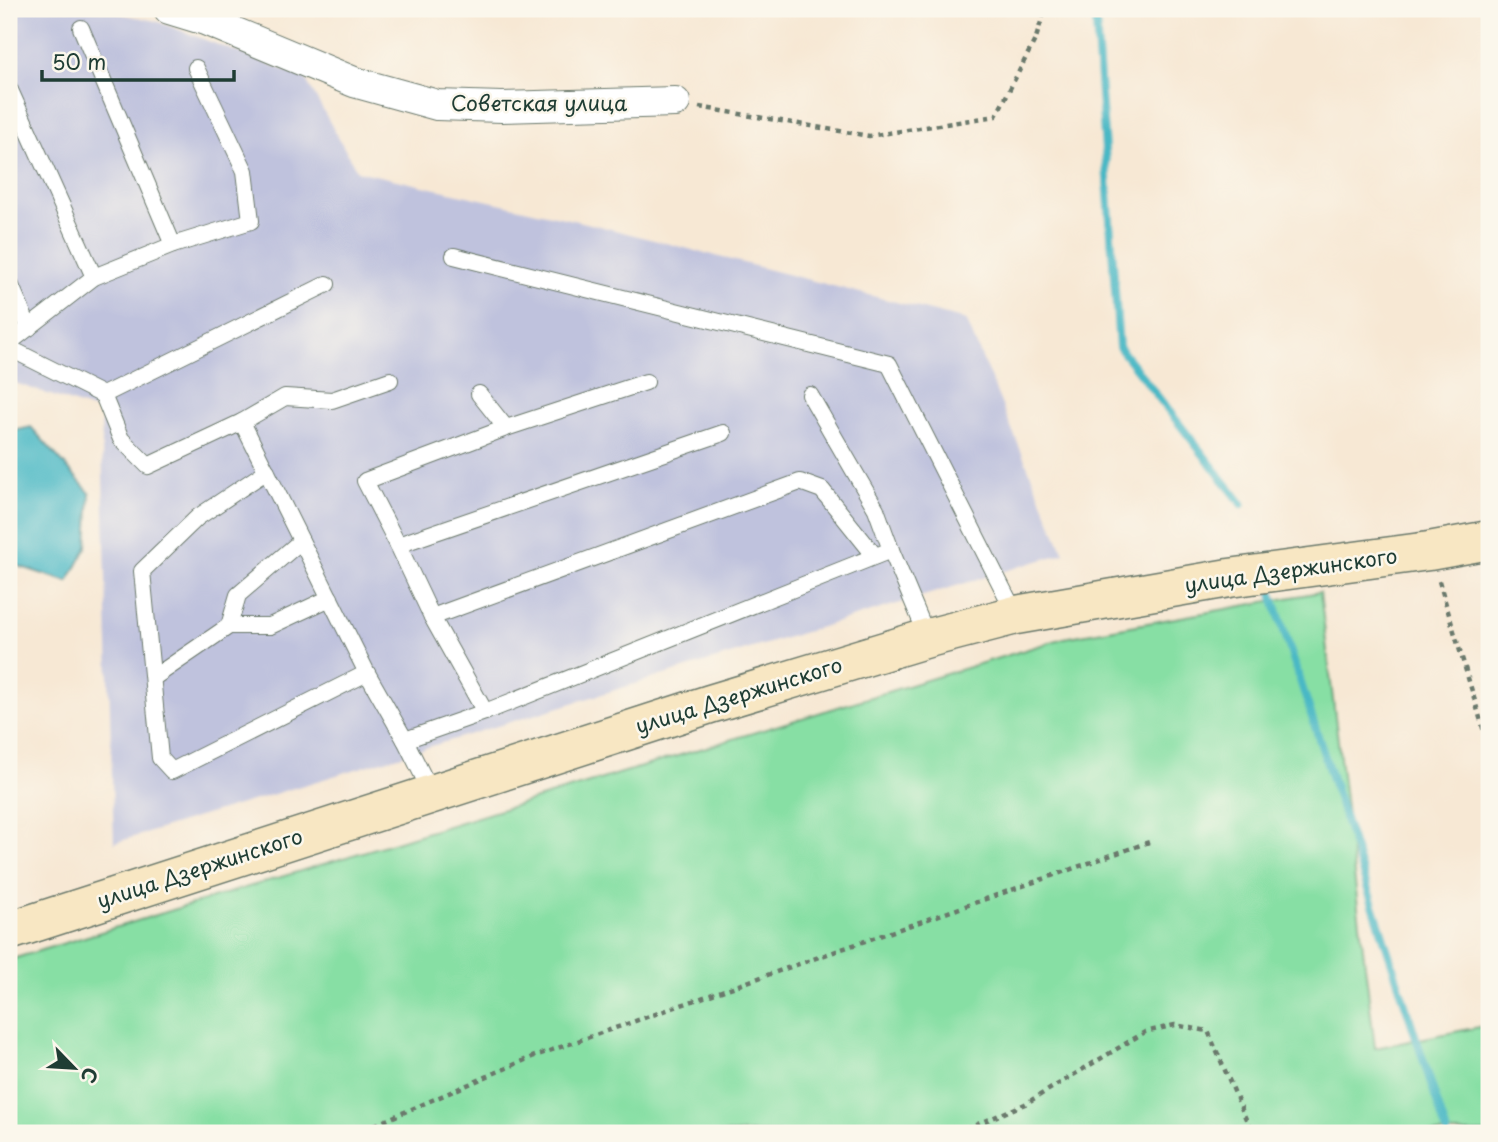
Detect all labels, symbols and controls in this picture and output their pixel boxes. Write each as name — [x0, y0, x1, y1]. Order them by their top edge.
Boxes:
scale bar — [42, 38, 234, 82]
text: 50 m — [52, 45, 106, 77]
street label: Советская улица — [451, 86, 628, 118]
street label: улица Дзержинского — [1182, 538, 1399, 600]
street label: улица Дзержинского — [631, 647, 846, 741]
street label: улица Дзержинского — [92, 819, 306, 915]
north arrow — [38, 1034, 108, 1104]
text: С — [75, 1063, 106, 1088]

